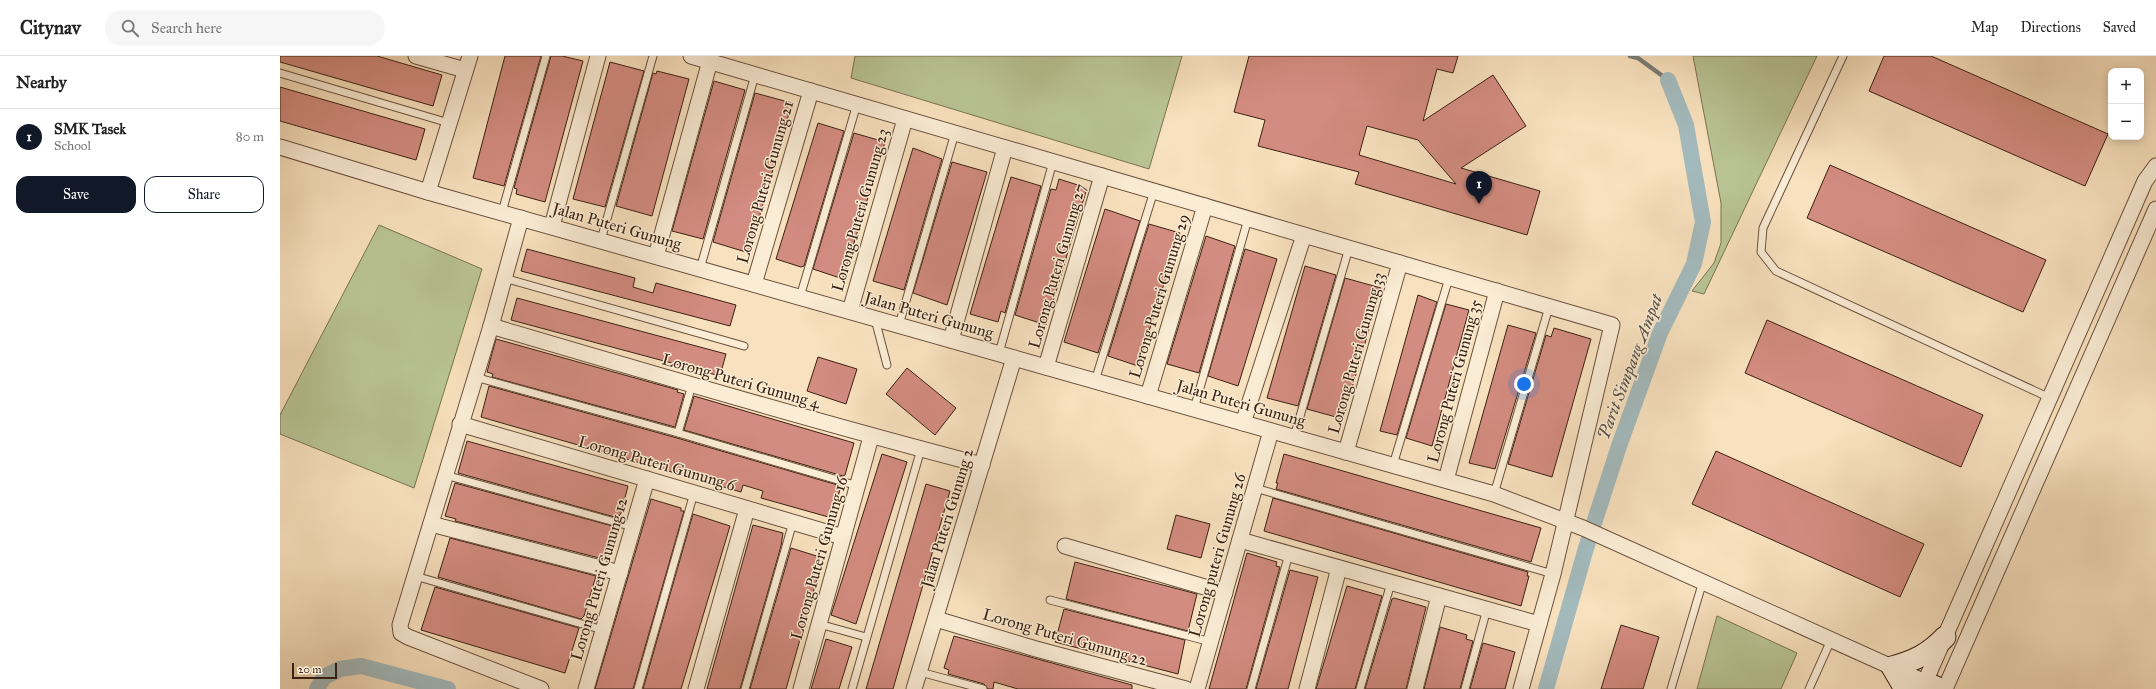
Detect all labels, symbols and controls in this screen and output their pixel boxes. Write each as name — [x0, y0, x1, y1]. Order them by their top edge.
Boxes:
search box — [105, 10, 385, 46]
text: Citynav — [20, 16, 81, 39]
icon: search — [119, 17, 141, 39]
text: Search here — [151, 19, 222, 37]
text: Map — [1971, 19, 1998, 36]
text: Directions — [2020, 19, 2081, 36]
text: Saved — [2103, 19, 2136, 36]
map controls — [2108, 68, 2144, 140]
button: + — [2108, 68, 2144, 104]
text: Nearby — [16, 72, 67, 93]
street label: Lorong Puteri Gunung 21 — [733, 98, 798, 266]
button: − — [2108, 104, 2144, 140]
text: SMK Tasek — [54, 120, 126, 138]
street label: Lorong Puteri Gunung 23 — [828, 126, 893, 294]
text: 1 — [26, 129, 32, 145]
text: 80 m — [236, 129, 264, 145]
text: School — [54, 138, 91, 154]
pin: 1 — [1466, 171, 1492, 204]
button: Save — [16, 176, 136, 213]
button: Share — [144, 176, 264, 213]
street label: Lorong Puteri Gunung 27 — [1024, 182, 1091, 351]
street label: Jalan Puteri Gunung — [548, 198, 684, 255]
street label: Lorong Puteri Gunung 29 — [1125, 212, 1194, 381]
street label: Lorong Puteri Gunung 33 — [1324, 270, 1389, 436]
street label: Jalan Puteri Gunung — [860, 287, 996, 344]
water label: Parit Simpang Ampat — [1593, 290, 1668, 442]
street label: Lorong Puteri Gunung 35 — [1423, 297, 1486, 465]
street label: Lorong Puteri Gunung 4 — [660, 349, 823, 414]
your location — [1514, 374, 1534, 394]
street label: Jalan Puteri Gunung — [1172, 375, 1308, 432]
street label: Lorong Puteri Gunung 6 — [576, 431, 739, 496]
street label: Jalan Puteri Gunung 2 — [916, 446, 978, 592]
street label: Lorong puteri Gunung 26 — [1185, 470, 1251, 639]
street label: Lorong Puteri Gunung 16 — [787, 473, 853, 642]
street label: Lorong Puteri Gunung 12 — [567, 495, 632, 663]
street label: Lorong Puteri Gunung 22 — [980, 604, 1149, 671]
scale bar — [292, 661, 337, 680]
text: 20 m — [298, 663, 321, 676]

